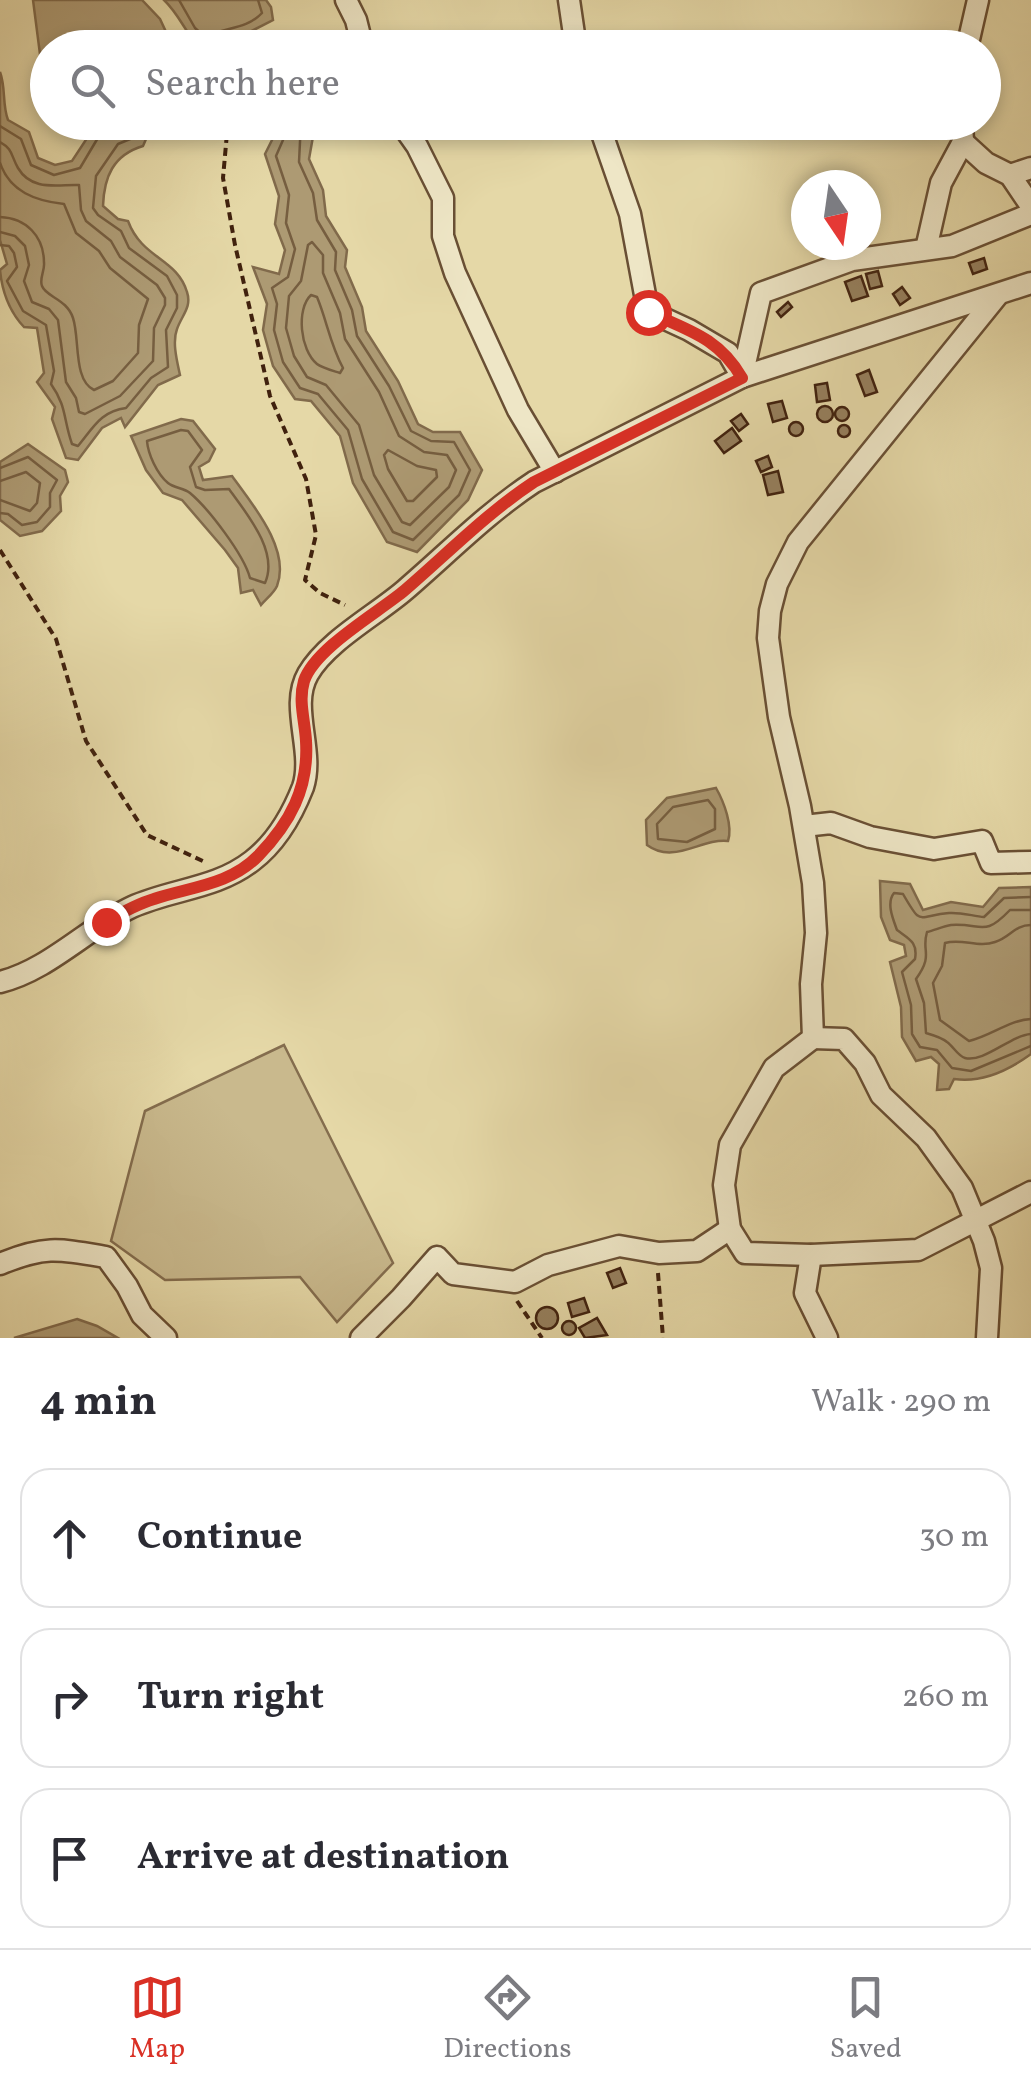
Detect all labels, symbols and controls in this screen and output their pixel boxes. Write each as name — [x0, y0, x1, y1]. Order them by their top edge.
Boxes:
search box — [30, 30, 1001, 140]
icon: search — [65, 58, 120, 113]
text: Search here — [145, 59, 340, 112]
north arrow — [791, 170, 881, 260]
route start — [626, 290, 672, 336]
route end — [84, 900, 130, 946]
text: 4 min — [40, 1374, 157, 1433]
text: Walk · 290 m — [811, 1381, 991, 1425]
icon: ahead — [42, 1511, 97, 1566]
text: Continue — [137, 1512, 302, 1565]
text: 30 m — [919, 1516, 989, 1560]
icon: right — [42, 1671, 97, 1726]
text: Turn right — [137, 1672, 324, 1725]
text: 260 m — [902, 1676, 989, 1720]
icon: arrive — [42, 1831, 97, 1886]
text: Arrive at destination — [137, 1832, 510, 1885]
tab: Map — [129, 1970, 185, 2069]
tab: Directions — [443, 1970, 572, 2069]
tab: Saved — [830, 1970, 902, 2069]

